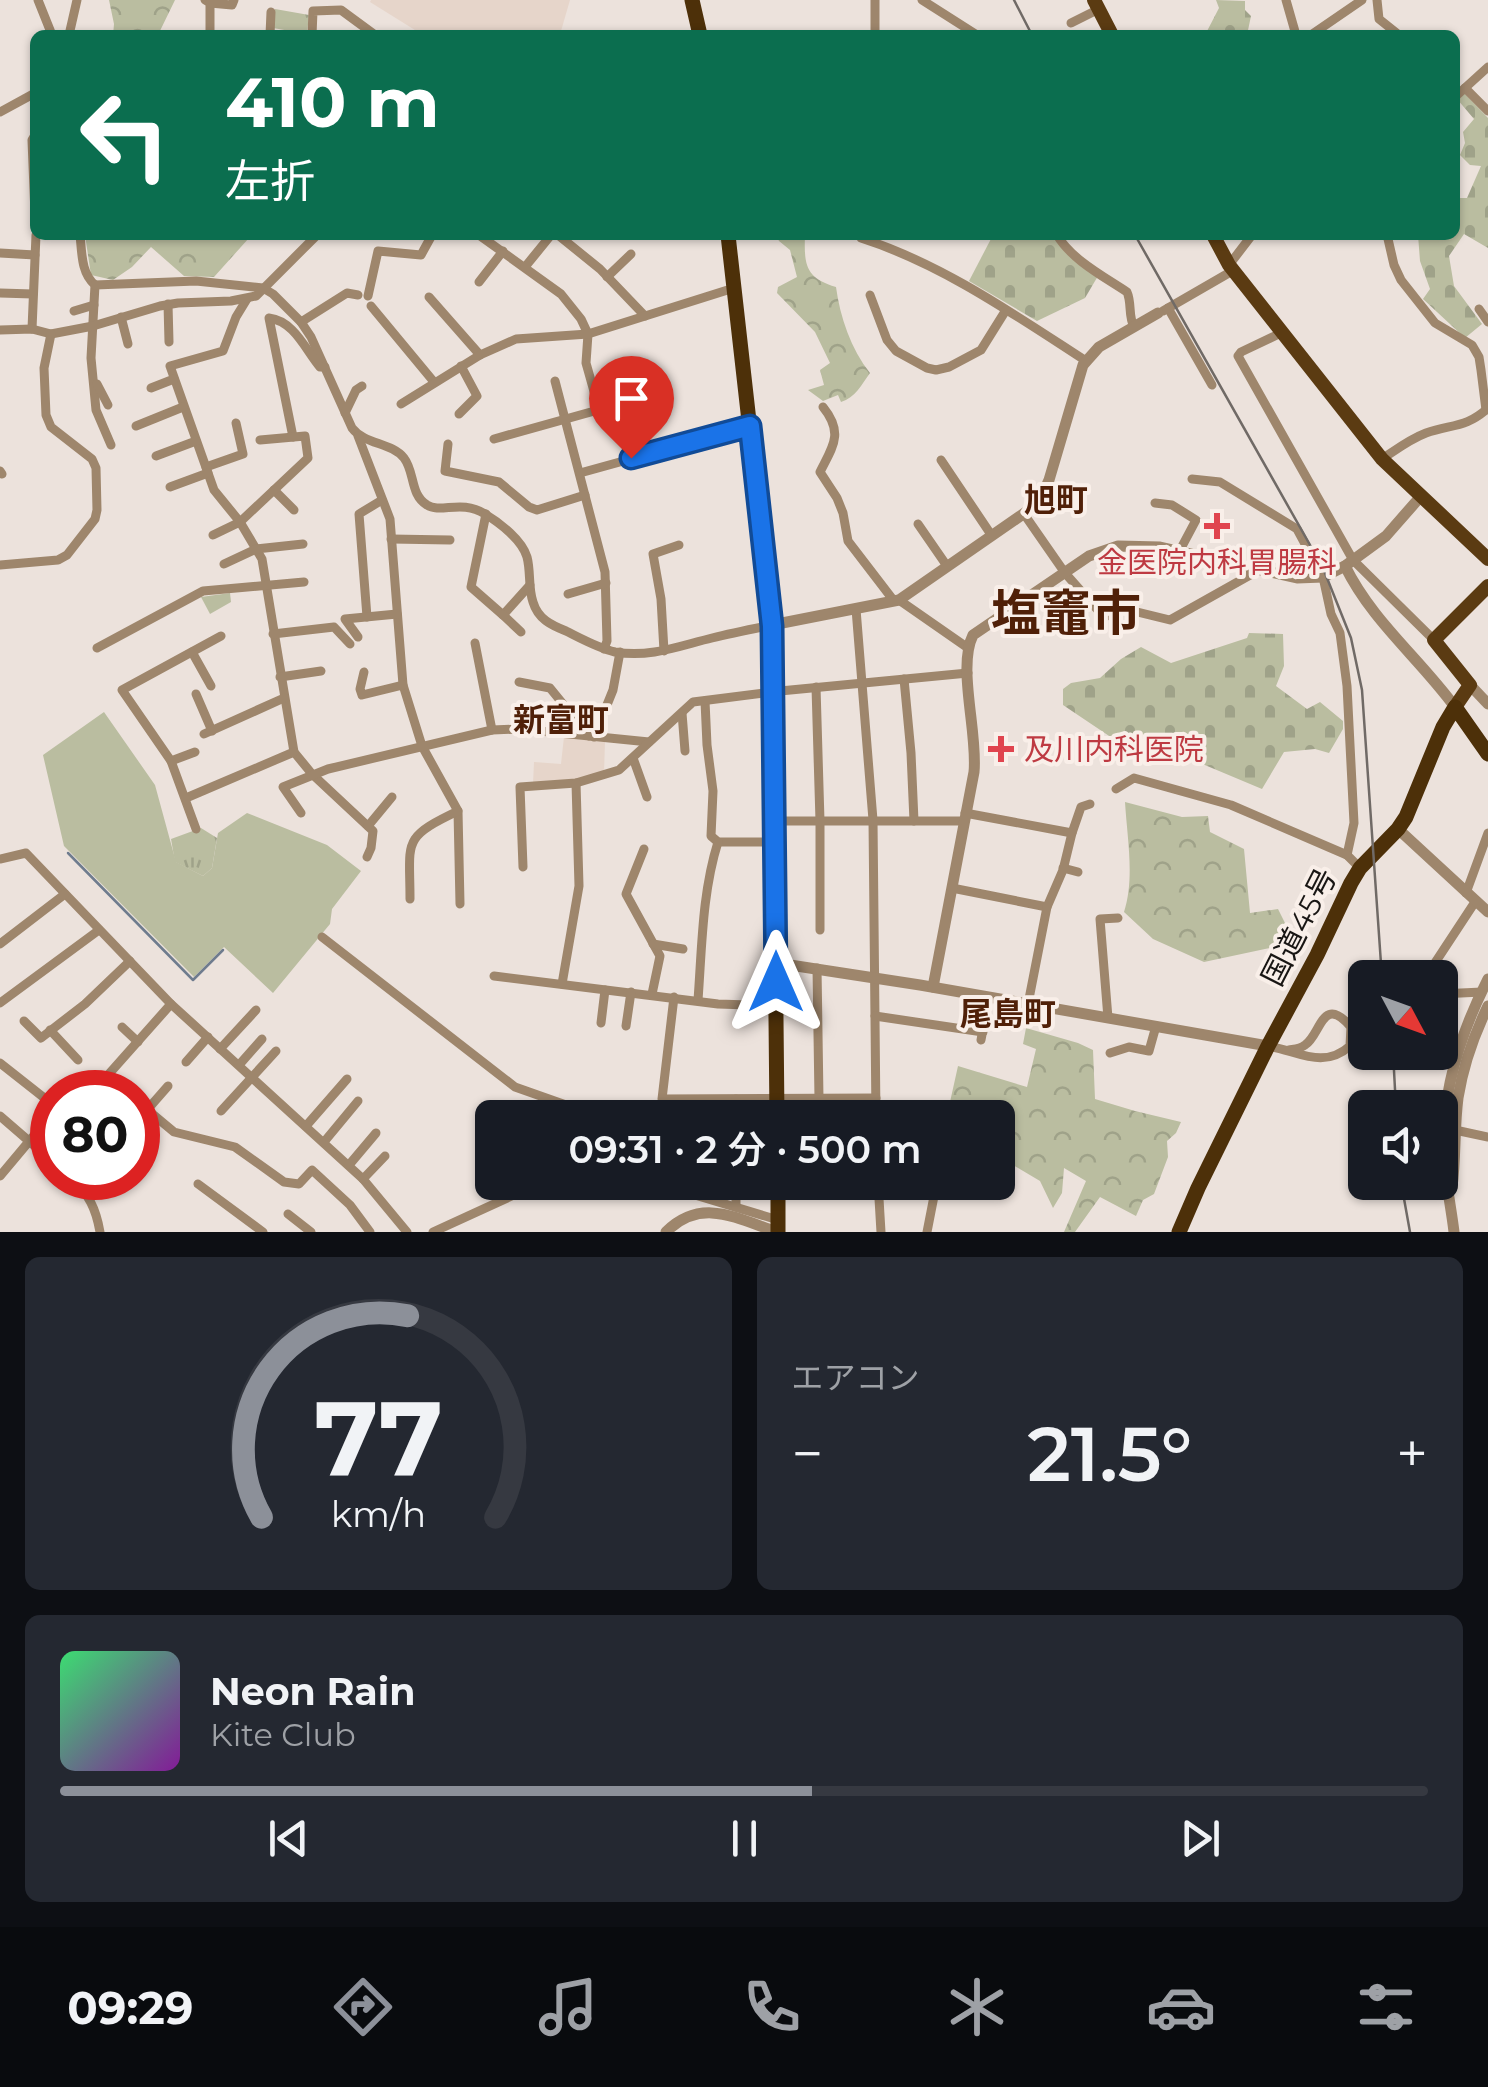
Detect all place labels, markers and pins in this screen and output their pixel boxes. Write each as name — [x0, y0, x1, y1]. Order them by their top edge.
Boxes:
pin — [589, 356, 674, 459]
marker: 金医院内科胃腸科 — [1204, 513, 1230, 539]
place label: 金医院内科胃腸科 — [1097, 544, 1337, 581]
place label: 及川内科医院 — [1024, 731, 1204, 768]
marker: 及川内科医院 — [988, 736, 1014, 762]

